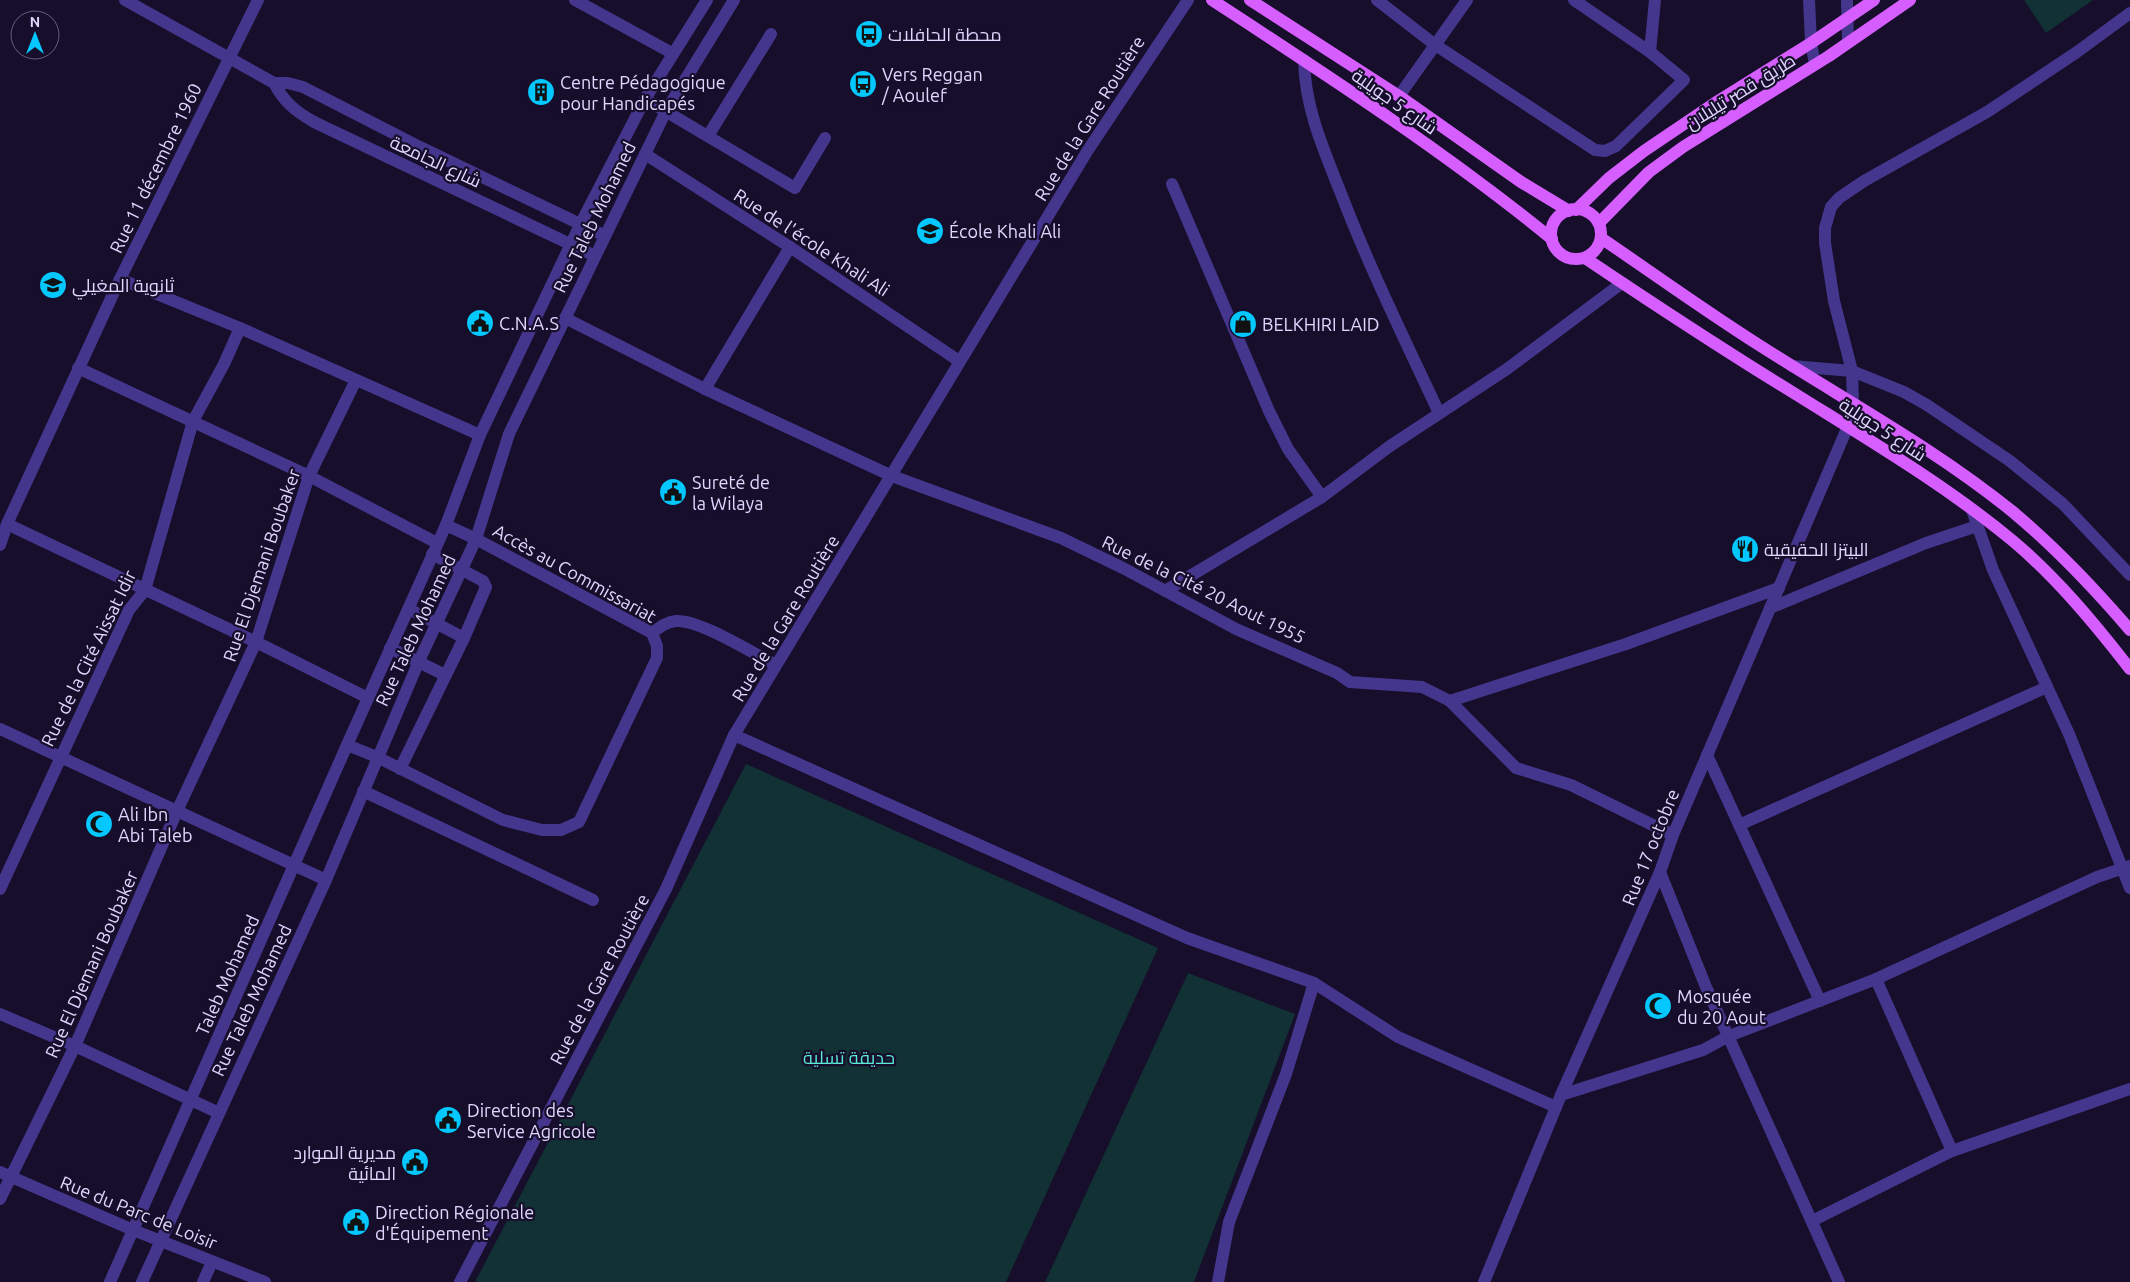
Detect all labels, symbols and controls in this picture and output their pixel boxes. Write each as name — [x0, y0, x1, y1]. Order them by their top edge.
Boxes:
north arrow — [10, 10, 60, 60]
text: N — [30, 14, 40, 30]
bus stop icon: محطة الحافلات — [854, 19, 884, 49]
place label: محطة الحافلات — [888, 24, 1002, 44]
street label: Rue de la Gare Routière — [1030, 32, 1148, 204]
street label: طريق قصر تيليلان — [1682, 49, 1800, 135]
place label: Vers Reggan / Aoulef — [881, 64, 983, 105]
street label: شارع 5 جويلية — [1347, 64, 1442, 140]
bus stop icon: Vers Reggan / Aoulef — [848, 69, 878, 99]
place label: Centre Pédagogique pour Handicapés — [560, 72, 726, 113]
building icon: Centre Pédagogique pour Handicapés — [526, 77, 556, 107]
street label: Rue 11 décembre 1960 — [105, 80, 205, 256]
street label: شارع الجامعة — [386, 131, 485, 194]
street label: Rue Taleb Mohamed — [549, 138, 639, 296]
street label: Rue de l'école Khali Ali — [731, 184, 893, 300]
school or university icon: École Khali Ali — [915, 216, 945, 246]
place label: École Khali Ali — [949, 220, 1061, 241]
school or university icon: ثانوية المغيلي — [38, 270, 68, 300]
place label: ثانوية المغيلي — [72, 275, 174, 300]
public building icon: C.N.A.S — [465, 308, 495, 338]
shop icon: BELKHIRI LAID — [1228, 309, 1258, 339]
place label: C.N.A.S — [499, 313, 559, 333]
place label: BELKHIRI LAID — [1262, 314, 1379, 334]
street label: شارع 5 جويلية — [1834, 393, 1930, 467]
street label: Rue El Djemani Boubaker — [219, 466, 303, 664]
place label: Sureté de la Wilaya — [692, 472, 770, 513]
public building icon: Sureté de la Wilaya — [658, 477, 688, 507]
street label: Accès au Commissariat — [490, 520, 660, 626]
street label: Rue de la Gare Routière — [727, 531, 843, 705]
street label: Rue de la Cité 20 Aout 1955 — [1099, 531, 1309, 647]
restaurant icon: البيتزا الحقيقية — [1730, 534, 1760, 564]
place label: البيتزا الحقيقية — [1764, 539, 1869, 561]
street label: Rue Taleb Mohamed — [371, 551, 459, 709]
street label: Rue de la Cité Aissat Idir — [37, 567, 139, 749]
street label: Rue 17 octobre — [1618, 786, 1682, 908]
place label: Ali Ibn Abi Taleb — [118, 804, 192, 845]
mosque icon: Ali Ibn Abi Taleb — [84, 809, 114, 839]
street label: Rue El Djemani Boubaker — [41, 867, 141, 1061]
street label: Rue de la Gare Routière — [545, 890, 653, 1068]
street label: Taleb Mohamed — [192, 912, 262, 1038]
street label: Rue Taleb Mohamed — [207, 921, 295, 1079]
place label: Mosquée du 20 Aout — [1677, 986, 1766, 1027]
mosque icon: Mosquée du 20 Aout — [1643, 991, 1673, 1021]
park label: حديقة تسلية — [803, 1047, 895, 1067]
place label: Direction des Service Agricole — [467, 1100, 596, 1141]
public building icon: Direction des Service Agricole — [433, 1105, 463, 1135]
place label: مديرية الموارد المائية — [293, 1142, 396, 1183]
public building icon: مديرية الموارد المائية — [400, 1147, 430, 1177]
street label: Rue du Parc de Loisir — [58, 1171, 220, 1253]
place label: Direction Régionale d'Équipement — [375, 1202, 534, 1243]
public building icon: Direction Régionale d'Équipement — [341, 1207, 371, 1237]

